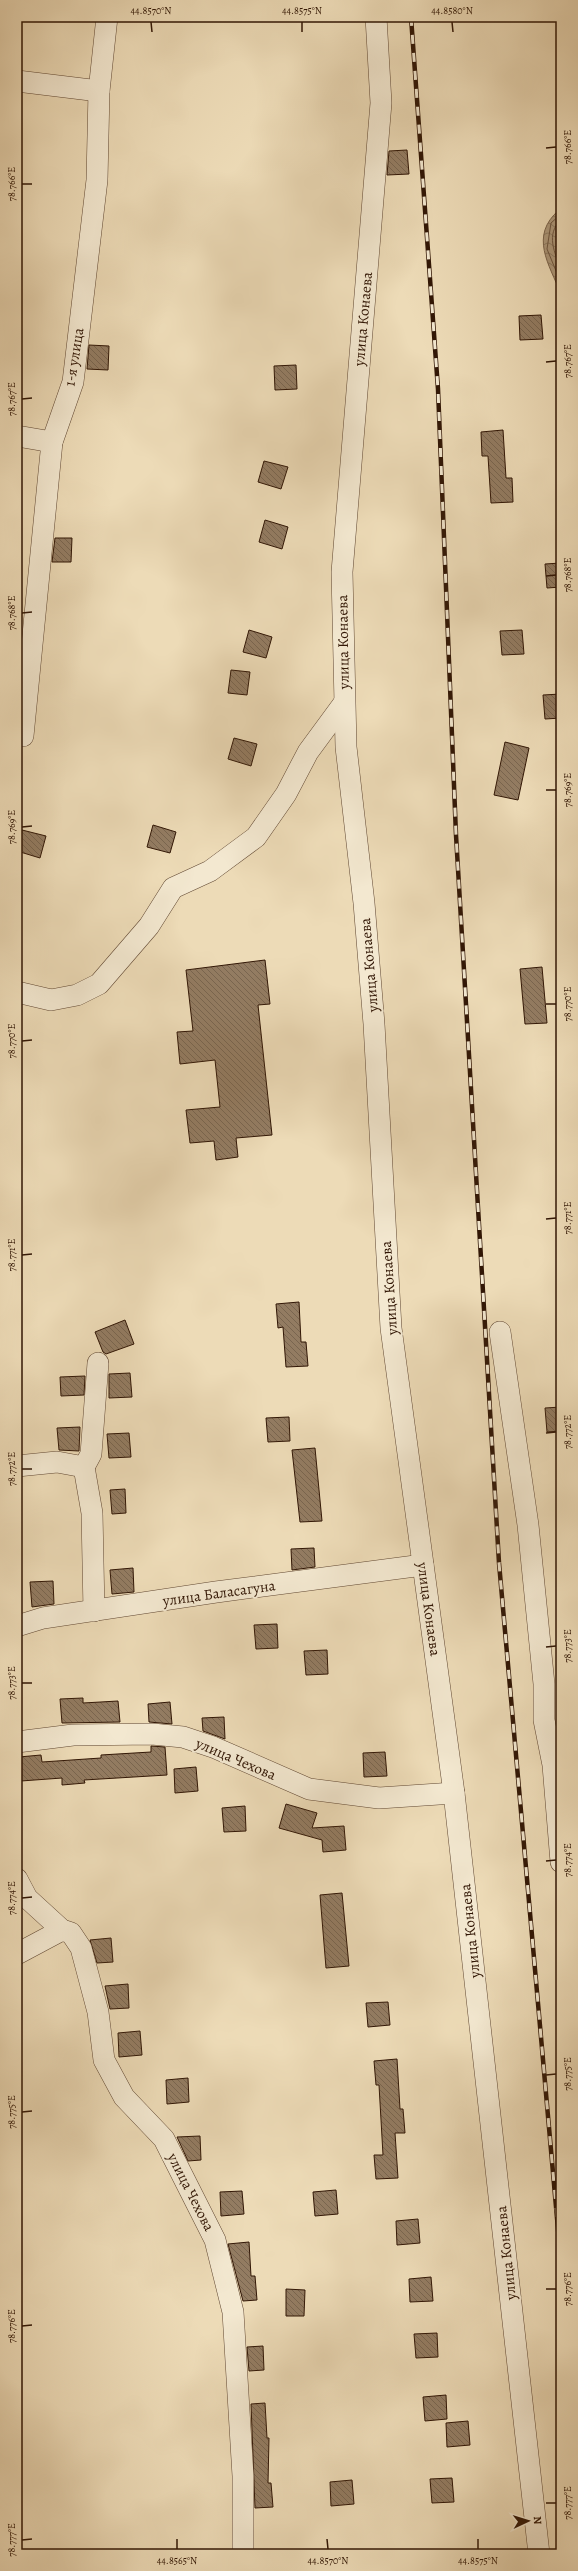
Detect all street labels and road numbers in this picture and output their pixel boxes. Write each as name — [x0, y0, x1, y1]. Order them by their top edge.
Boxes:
street label: улица Конаева — [349, 271, 377, 368]
street label: 1-я улица — [60, 326, 89, 388]
street label: улица Конаева — [332, 595, 354, 690]
street label: улица Конаева — [355, 917, 383, 1014]
street label: улица Конаева — [376, 1240, 402, 1337]
street label: улица Конаева — [412, 1560, 445, 1657]
street label: улица Баласагуна — [160, 1575, 277, 1611]
street label: улица Чехова — [192, 1733, 279, 1785]
street label: улица Конаева — [455, 1883, 485, 1980]
street label: улица Чехова — [162, 2149, 219, 2235]
street label: улица Конаева — [491, 2205, 521, 2302]

